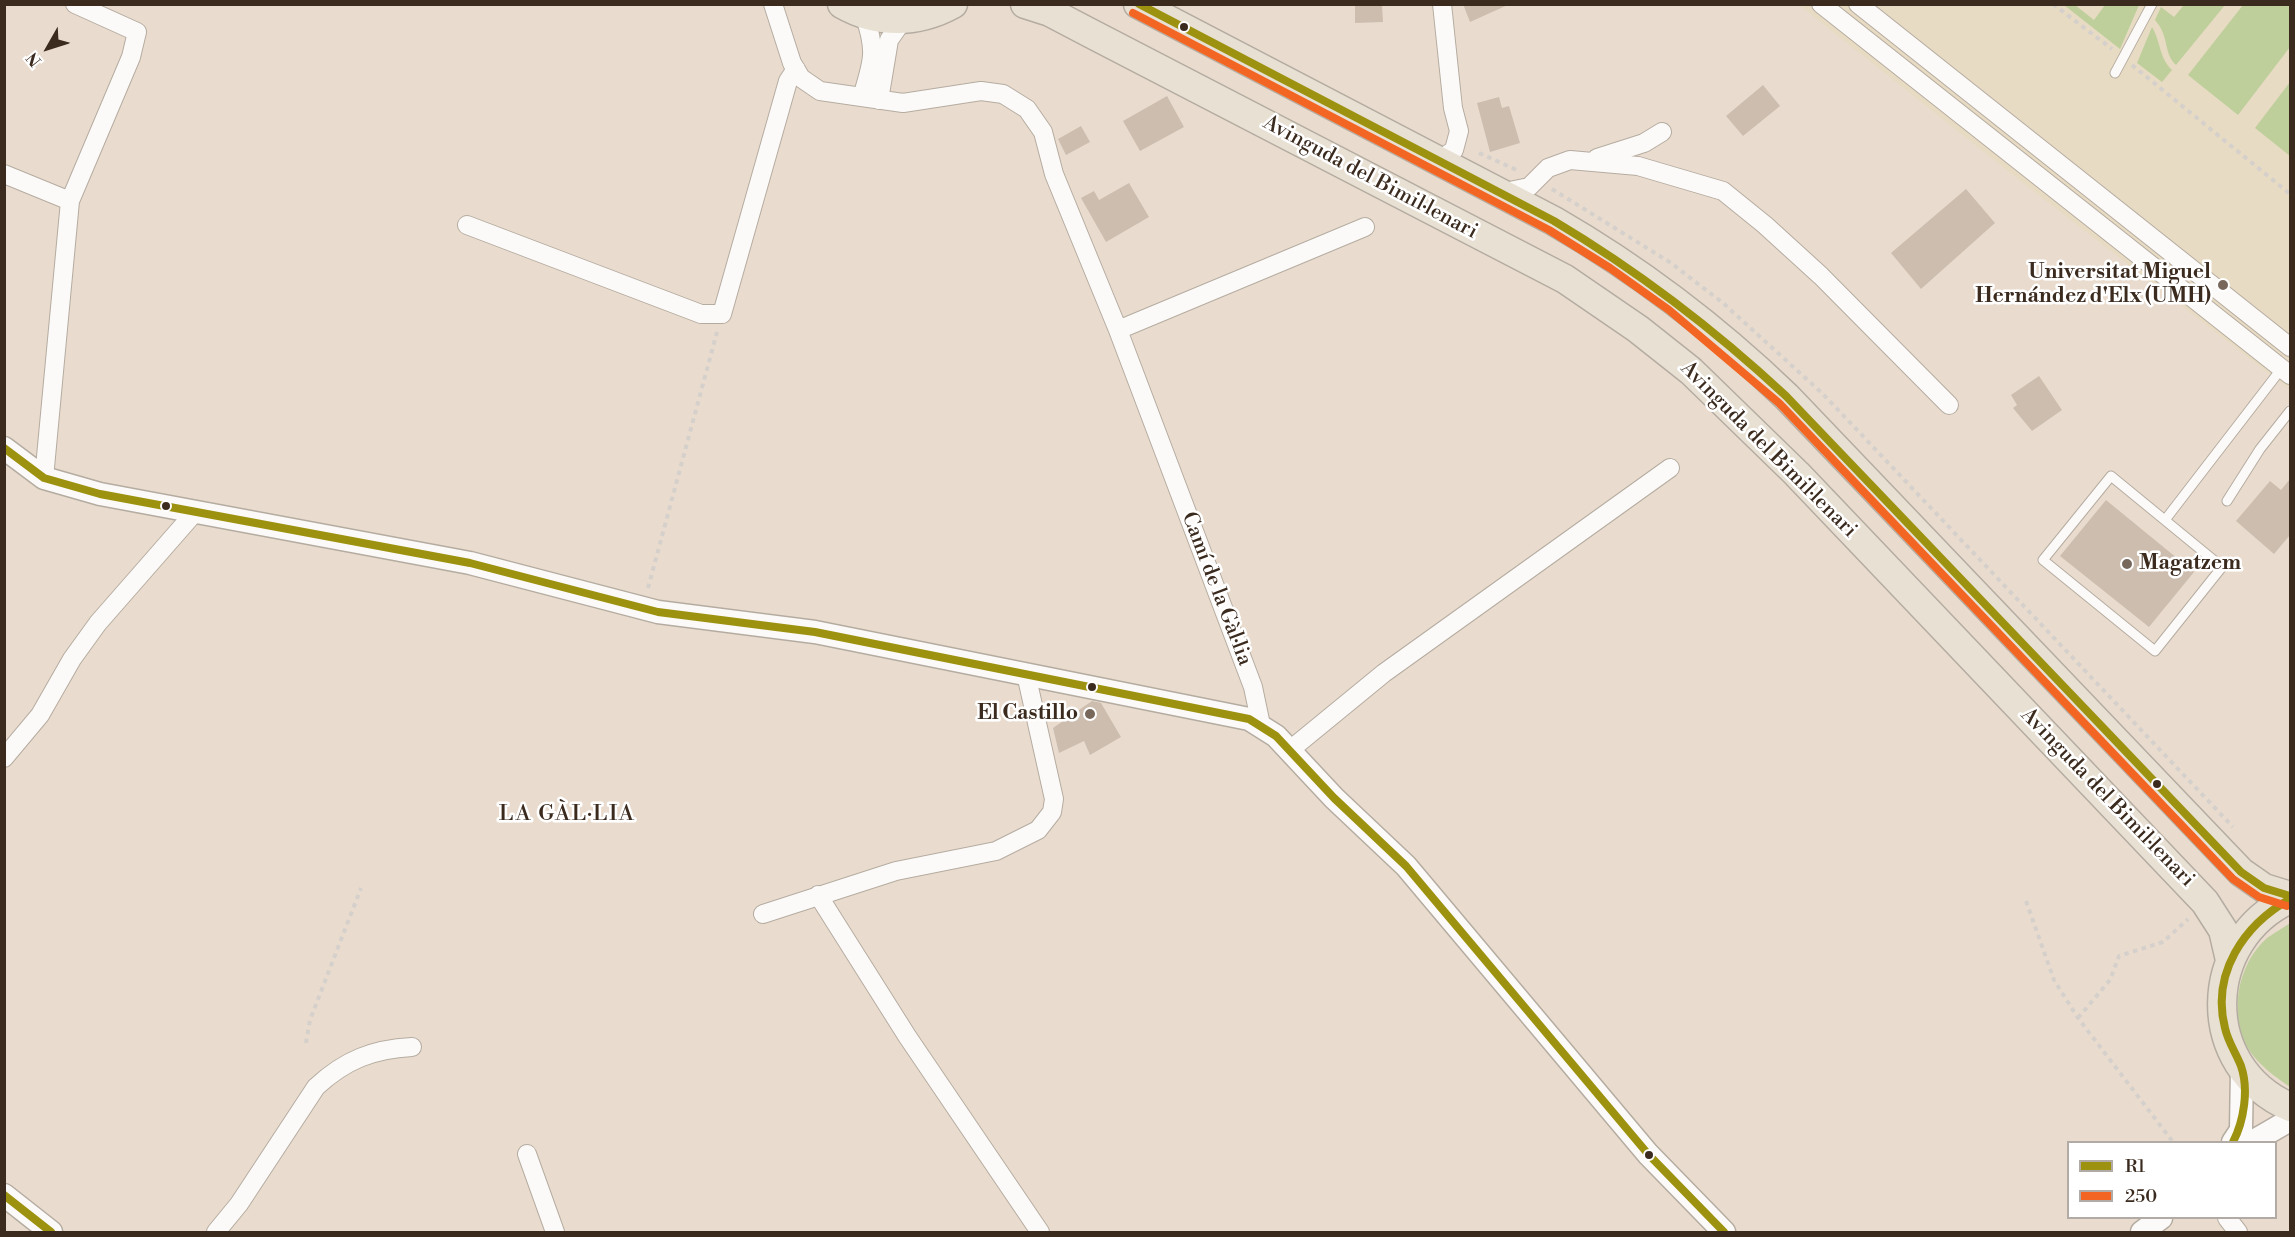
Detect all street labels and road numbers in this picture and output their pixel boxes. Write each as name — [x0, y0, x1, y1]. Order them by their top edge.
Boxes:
street label: Avinguda del Bimil·lenari — [1258, 111, 1482, 245]
street label: Avinguda del Bimil·lenari — [1675, 357, 1861, 543]
street label: Camí de la Gàl·lia — [1175, 509, 1257, 669]
street label: Avinguda del Bimil·lenari — [2015, 703, 2199, 893]

